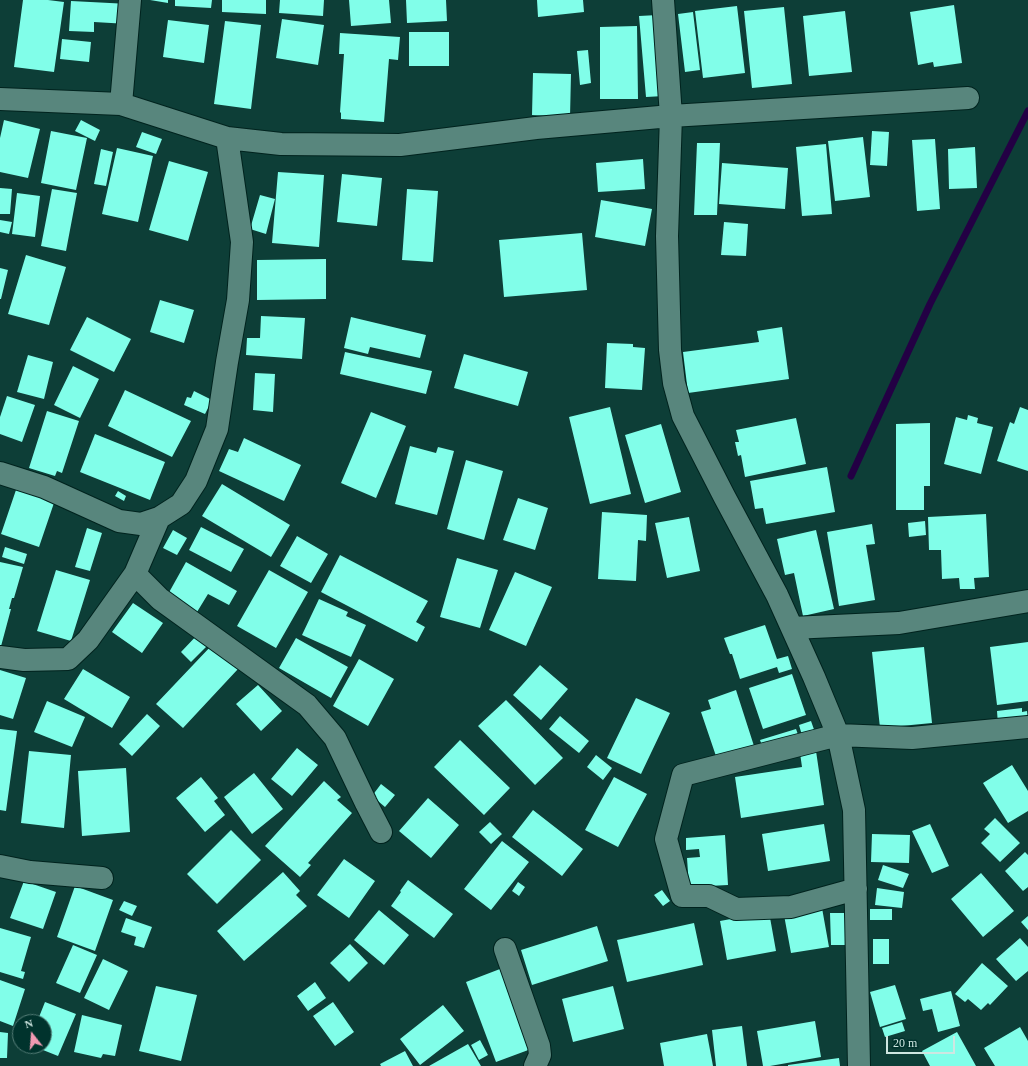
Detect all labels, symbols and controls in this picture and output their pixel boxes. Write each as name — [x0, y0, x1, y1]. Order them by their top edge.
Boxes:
north arrow — [12, 1014, 52, 1054]
text: N — [23, 1017, 34, 1030]
scale bar — [888, 1028, 957, 1054]
text: 20 m — [893, 1036, 917, 1050]

